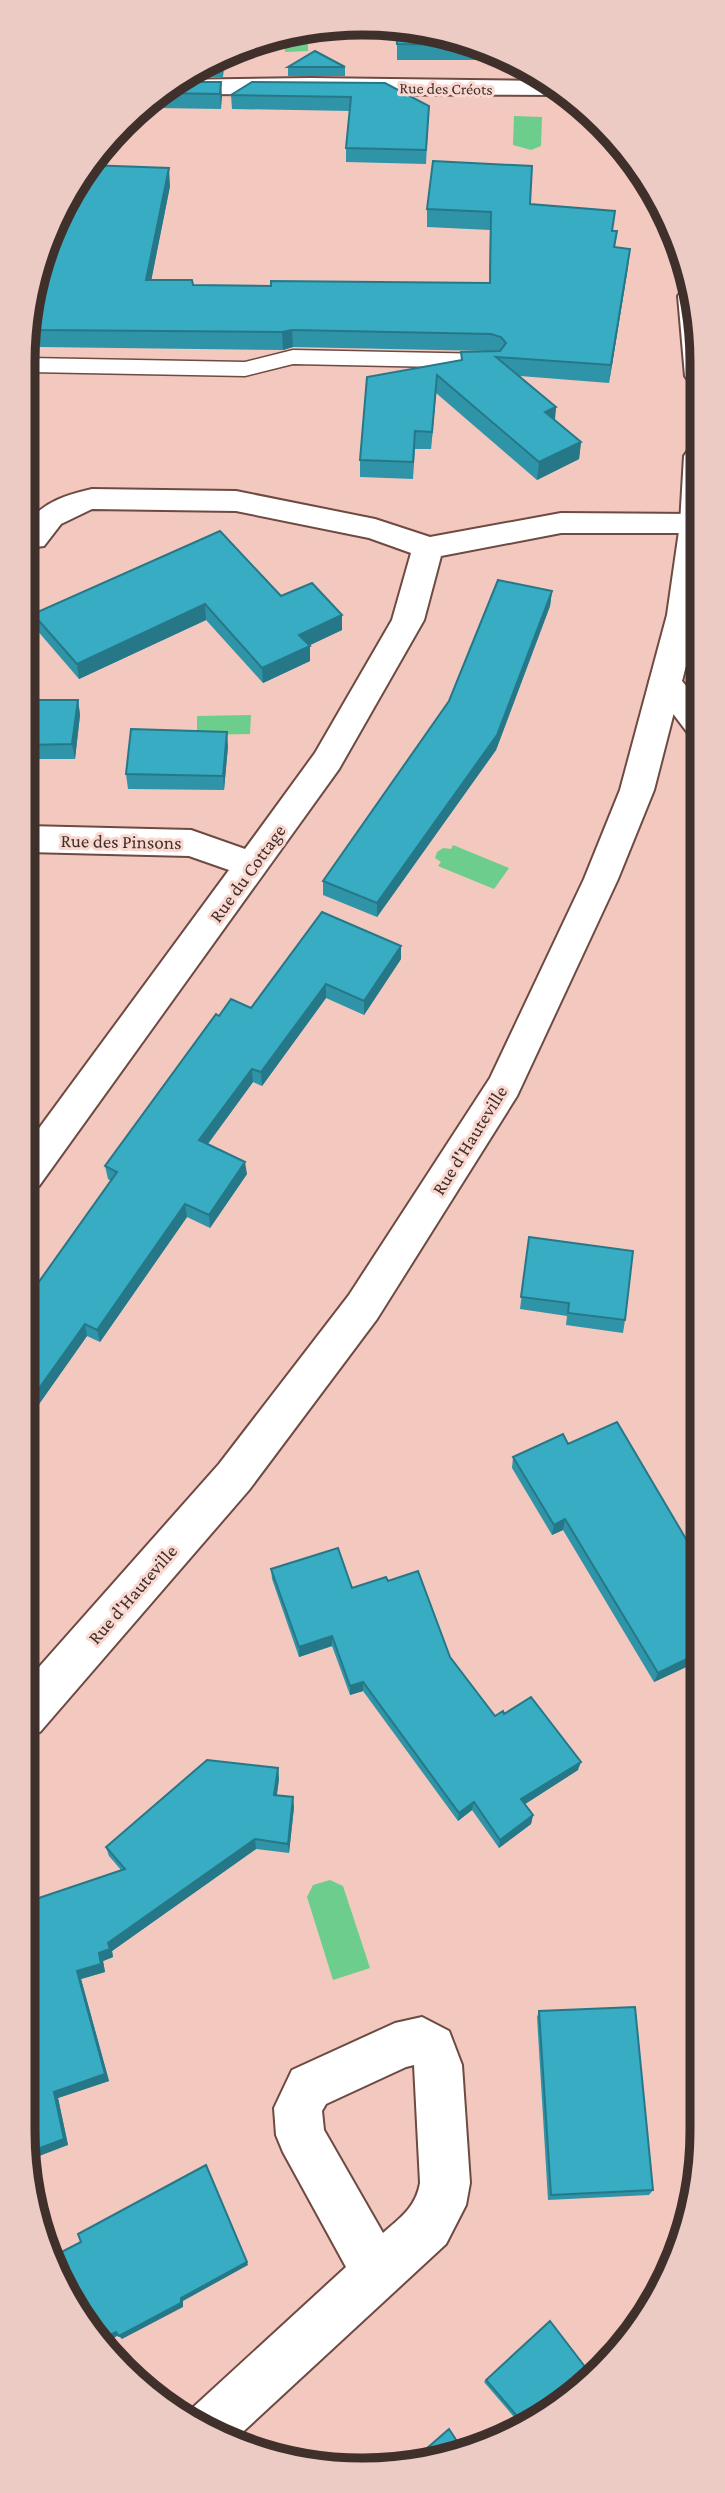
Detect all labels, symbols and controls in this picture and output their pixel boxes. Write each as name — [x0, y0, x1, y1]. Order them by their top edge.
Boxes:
street label: Rue des Créots — [399, 79, 493, 98]
street label: Rue du Cottage — [205, 821, 290, 926]
street label: Rue des Pinsons — [60, 830, 182, 853]
street label: Rue d'Hauteville — [428, 1082, 511, 1199]
street label: Rue d'Hauteville — [84, 1540, 181, 1648]

